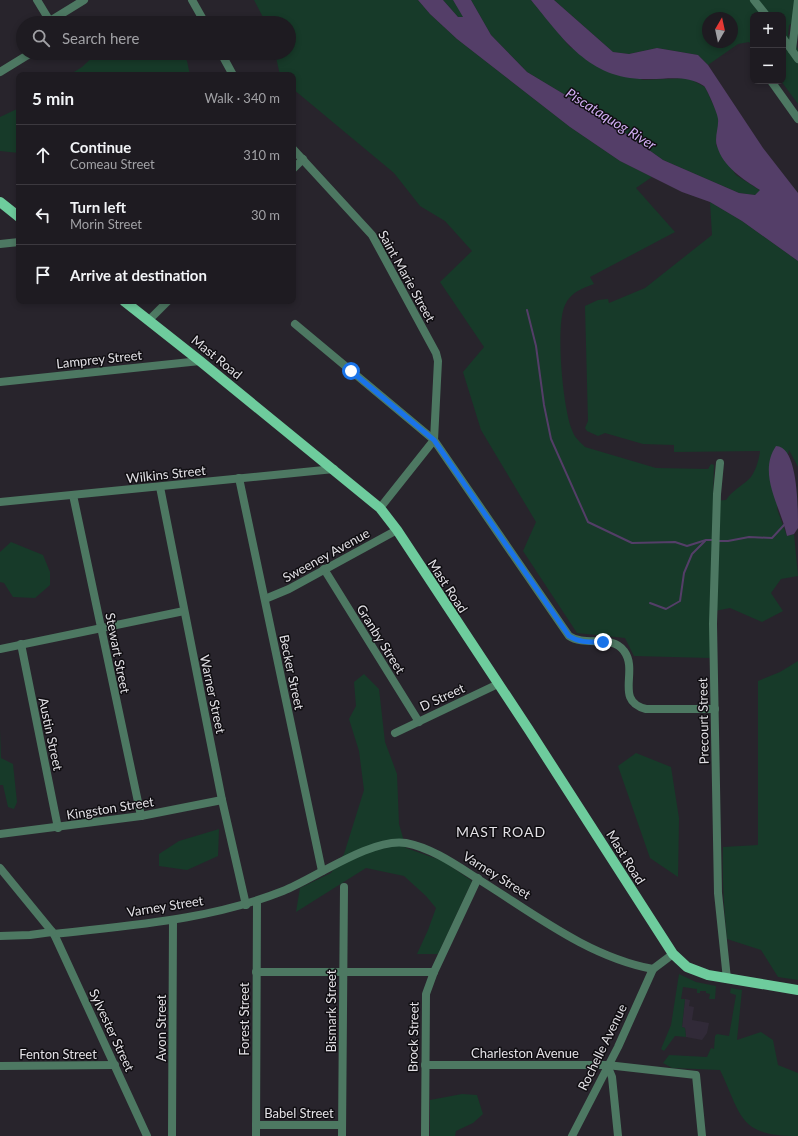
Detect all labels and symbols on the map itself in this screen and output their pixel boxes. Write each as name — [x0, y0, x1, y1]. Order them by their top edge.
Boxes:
north arrow — [702, 12, 738, 48]
water label: Piscataquog River — [563, 84, 660, 153]
street label: Saint Marie Street — [375, 227, 439, 325]
street label: Mast Road — [188, 332, 246, 382]
street label: Lamprey Street — [55, 347, 143, 371]
route start — [342, 362, 360, 380]
street label: Wilkins Street — [125, 462, 207, 486]
street label: Sweeney Avenue — [280, 524, 372, 585]
street label: Mast Road — [425, 556, 471, 616]
street label: Granby Street — [353, 601, 409, 677]
street label: Stewart Street — [102, 611, 134, 695]
street label: Becker Street — [276, 633, 308, 711]
route end — [594, 633, 612, 651]
street label: Warner Street — [197, 653, 229, 735]
street label: Precourt Street — [694, 677, 712, 764]
street label: D Street — [417, 680, 467, 714]
street label: Austin Street — [35, 696, 67, 772]
street label: Kingston Street — [65, 793, 155, 823]
district label: MAST ROAD — [456, 823, 546, 840]
street label: Mast Road — [603, 827, 649, 887]
street label: Varney Street — [460, 848, 534, 902]
street label: Varney Street — [126, 892, 205, 920]
street label: Bismark Street — [323, 969, 339, 1053]
street label: Forest Street — [236, 982, 252, 1056]
street label: Sylvester Street — [86, 986, 138, 1074]
street label: Avon Street — [153, 994, 169, 1062]
street label: Brock Street — [404, 1001, 422, 1072]
street label: Rochelle Avenue — [574, 1001, 630, 1093]
street label: Charleston Avenue — [471, 1045, 579, 1061]
street label: Fenton Street — [19, 1046, 97, 1062]
street label: Babel Street — [264, 1105, 334, 1121]

